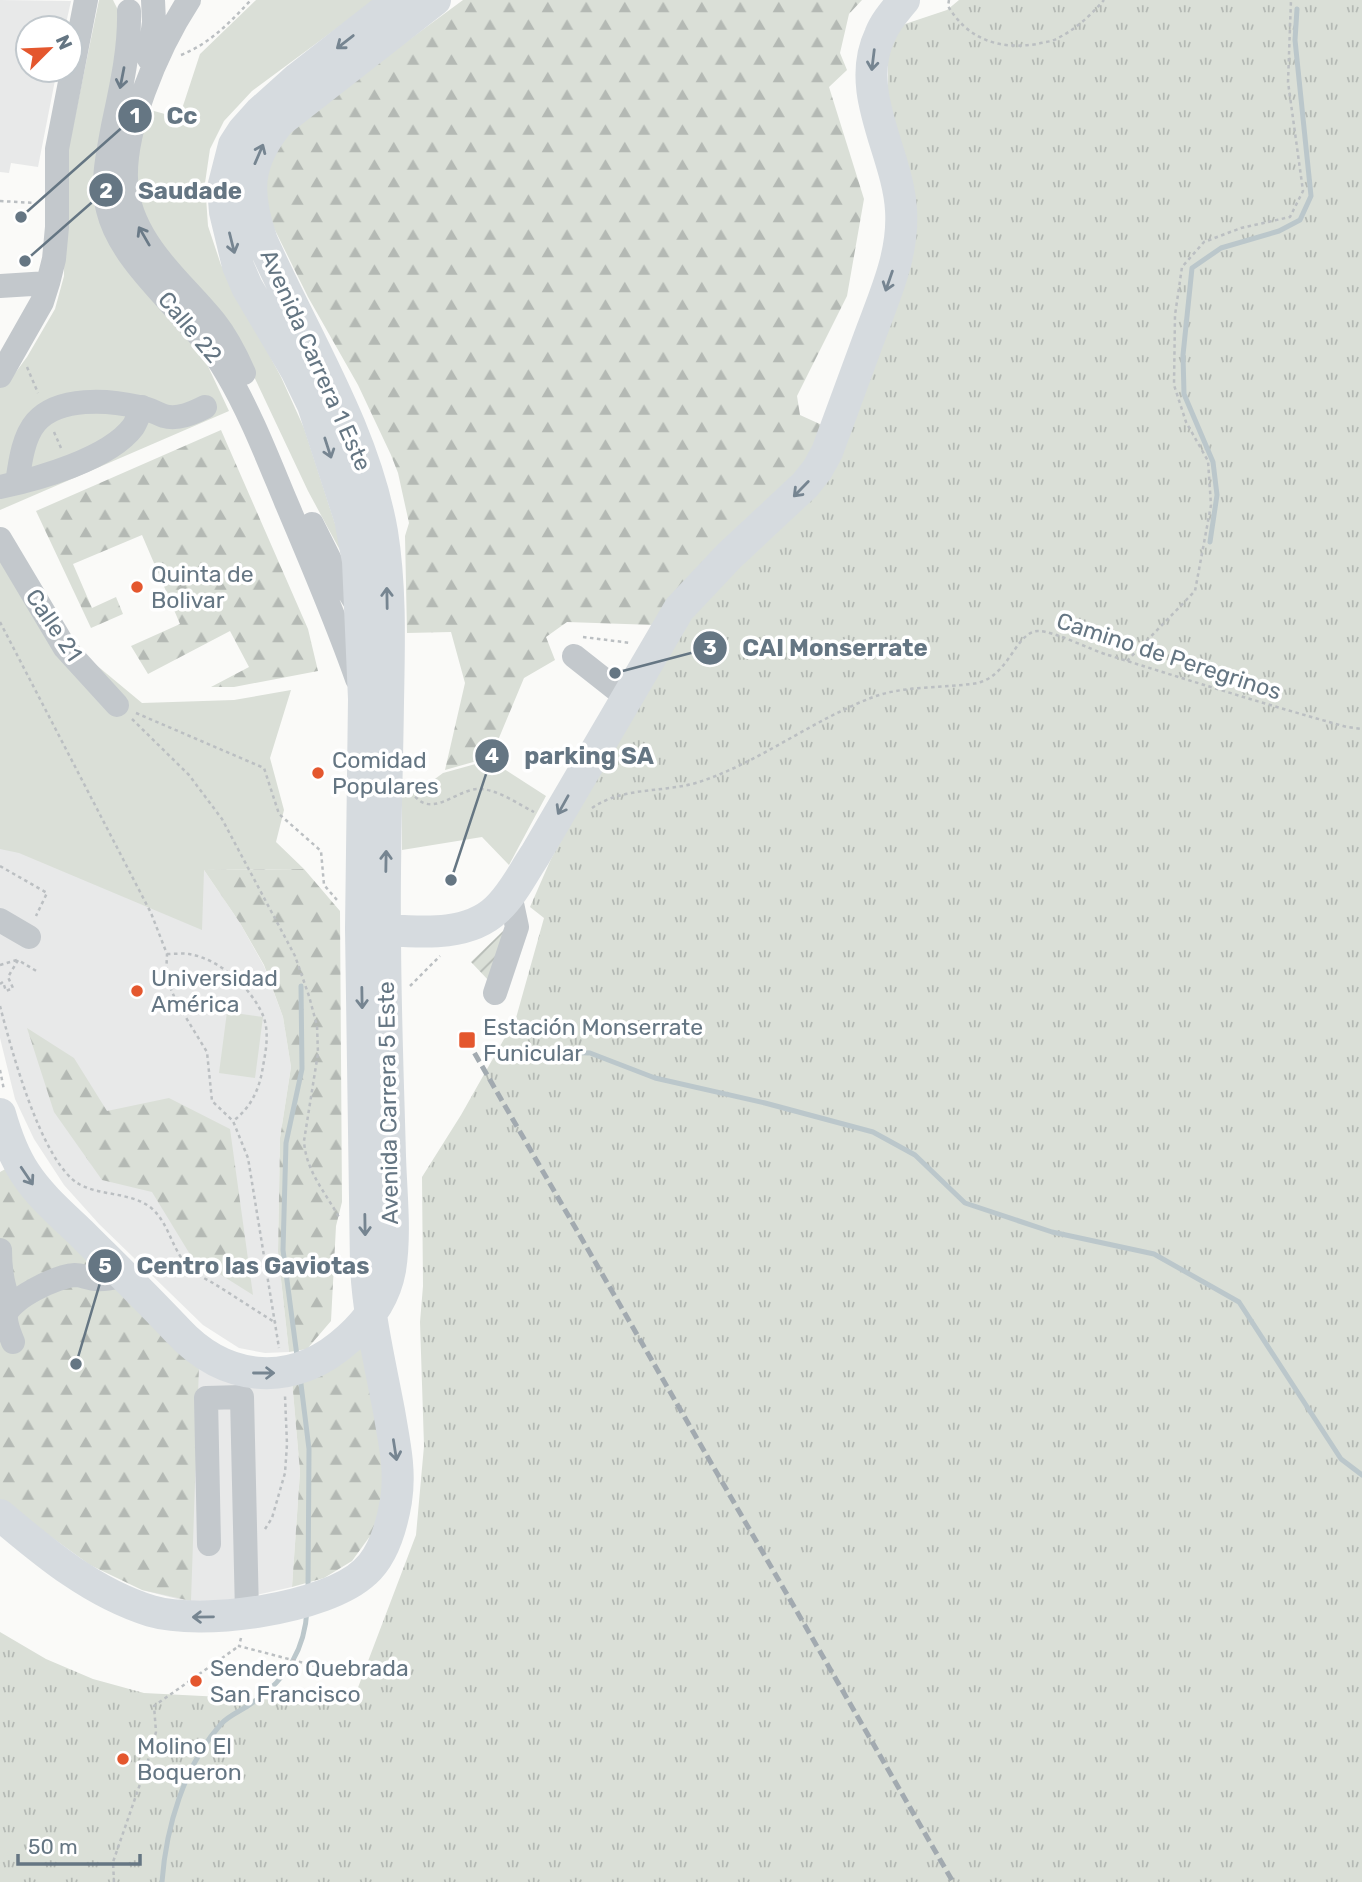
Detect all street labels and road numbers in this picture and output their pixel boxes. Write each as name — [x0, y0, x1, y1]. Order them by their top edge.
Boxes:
street label: Avenida Carrera 1 Este — [255, 245, 377, 475]
street label: Calle 22 — [152, 286, 228, 368]
street label: Calle 21 — [20, 584, 88, 666]
street label: Camino de Peregrinos — [1053, 606, 1285, 706]
street label: Avenida Carrera 5 Este — [372, 981, 404, 1225]

